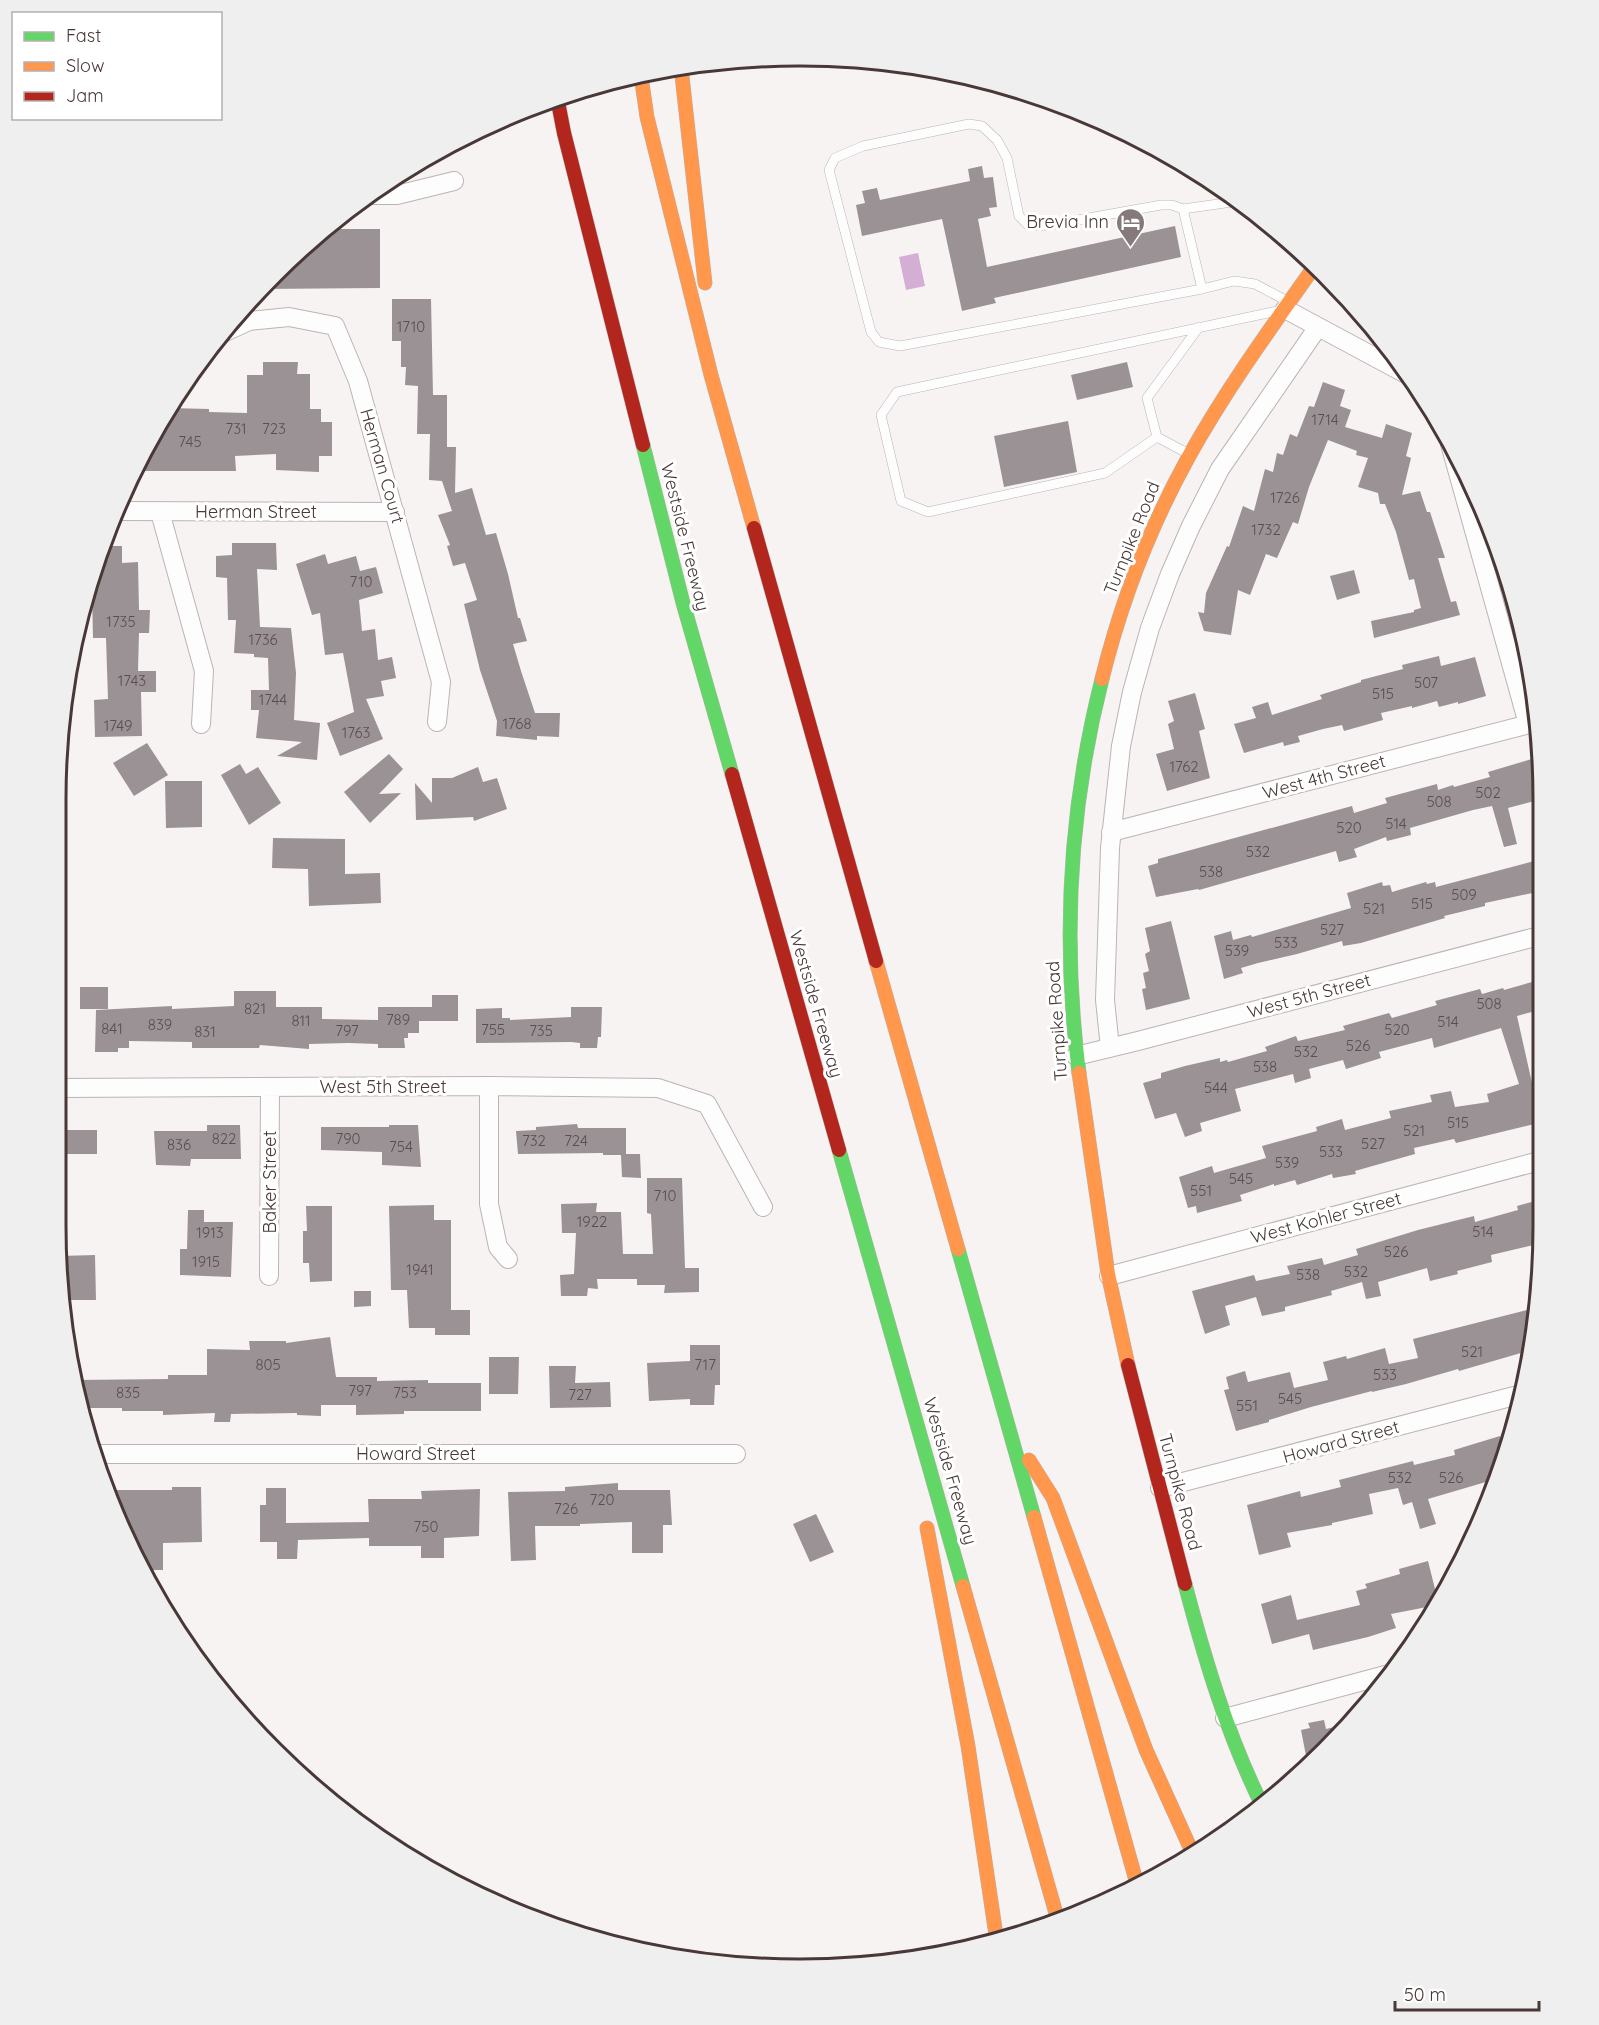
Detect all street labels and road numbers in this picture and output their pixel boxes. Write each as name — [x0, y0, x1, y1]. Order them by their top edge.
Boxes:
street label: Herman Court — [355, 406, 410, 526]
street label: Westside Freeway — [656, 460, 715, 613]
street label: Turnpike Road — [1098, 478, 1165, 598]
street label: Herman Street — [195, 500, 317, 523]
street label: West 4th Street — [1260, 749, 1388, 804]
street label: Westside Freeway — [784, 928, 849, 1080]
street label: Turnpike Road — [1041, 960, 1072, 1082]
street label: West 5th Street — [1245, 968, 1373, 1023]
street label: West 5th Street — [320, 1075, 447, 1098]
street label: Baker Street — [258, 1130, 281, 1234]
street label: West Kohler Street — [1248, 1186, 1404, 1249]
street label: Westside Freeway — [918, 1395, 983, 1547]
street label: Howard Street — [1280, 1415, 1402, 1468]
street label: Turnpike Road — [1154, 1431, 1207, 1553]
street label: Howard Street — [356, 1442, 476, 1465]

